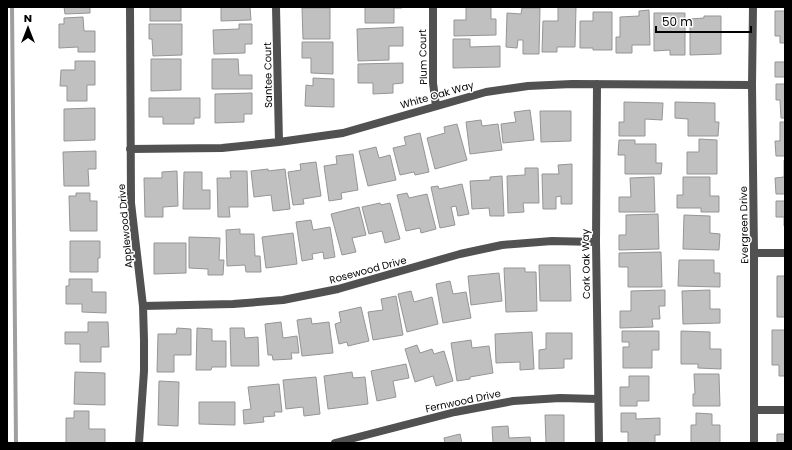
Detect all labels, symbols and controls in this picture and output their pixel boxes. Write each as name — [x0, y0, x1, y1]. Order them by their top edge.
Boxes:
north arrow — [8, 8, 48, 48]
scale bar — [656, 8, 751, 34]
text: N — [24, 10, 32, 26]
text: 50 m — [662, 13, 693, 30]
street label: Plum Court — [415, 29, 431, 85]
street label: Santee Court — [260, 42, 276, 108]
street label: White Oak Way — [399, 77, 476, 113]
street label: Applewood Drive — [114, 183, 136, 269]
street label: Evergreen Drive — [736, 186, 752, 264]
street label: Cork Oak Way — [578, 228, 594, 299]
street label: Rosewood Drive — [328, 252, 408, 288]
street label: Fernwood Drive — [424, 386, 502, 416]

